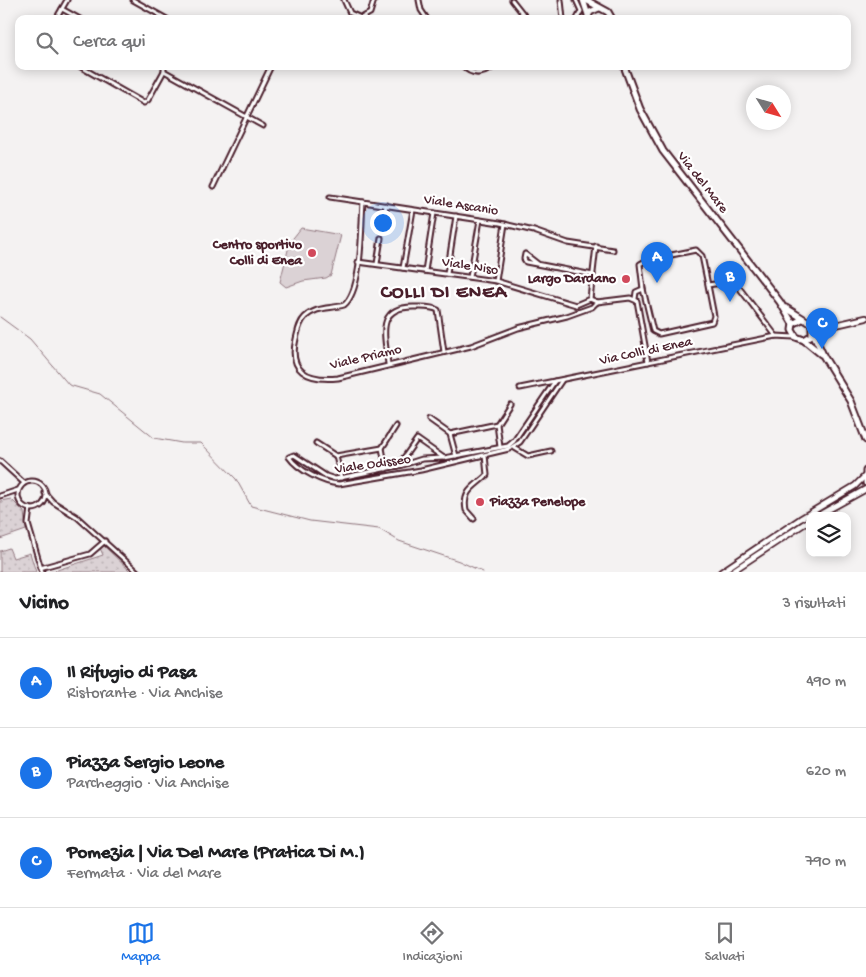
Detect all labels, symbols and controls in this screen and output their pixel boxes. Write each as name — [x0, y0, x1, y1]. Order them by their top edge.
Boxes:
search box — [15, 15, 851, 70]
icon: search — [33, 29, 61, 57]
text: Cerca qui — [73, 31, 146, 54]
north arrow — [746, 85, 791, 130]
street label: Via del Mare — [672, 148, 732, 218]
street label: Viale Ascanio — [422, 192, 499, 220]
your location — [370, 210, 396, 236]
place label: Centro sportivo Colli di Enea — [212, 237, 303, 270]
pin: A — [641, 242, 673, 283]
marker: Centro sportivo Colli di Enea — [306, 247, 318, 259]
street label: Viale Niso — [440, 254, 499, 280]
pin: B — [714, 261, 746, 302]
place label: Largo Dardano — [528, 271, 617, 288]
marker: Largo Dardano — [620, 273, 632, 285]
district label: COLLI DI ENEA — [380, 282, 508, 305]
pin: C — [806, 308, 838, 349]
street label: Via Colli di Enea — [597, 334, 695, 370]
street label: Viale Priamo — [328, 342, 403, 375]
street label: Viale Odisseo — [333, 451, 412, 479]
place label: Piazza Penelope — [489, 494, 586, 511]
marker: Piazza Penelope — [474, 496, 486, 508]
map controls — [806, 512, 851, 557]
button: layers — [806, 512, 851, 557]
text: Vicino — [20, 592, 69, 617]
text: 3 risultati — [782, 595, 846, 614]
text: Il Rifugio di Pasa — [67, 662, 197, 685]
text: A — [31, 673, 41, 692]
text: 490 m — [806, 673, 846, 692]
text: Ristorante · Via Anchise — [67, 685, 223, 704]
text: Piazza Sergio Leone — [67, 752, 224, 775]
text: B — [32, 763, 40, 782]
text: 620 m — [806, 763, 846, 782]
text: Parcheggio · Via Anchise — [67, 775, 229, 794]
text: Pomezia | Via Del Mare (Pratica Di M.) — [67, 842, 365, 865]
text: C — [32, 853, 40, 872]
text: 790 m — [805, 853, 846, 872]
text: Fermata · Via del Mare — [67, 865, 221, 884]
tab: Mappa — [121, 919, 160, 966]
tab: Indicazioni — [403, 919, 462, 966]
tab: Salvati — [705, 919, 745, 966]

